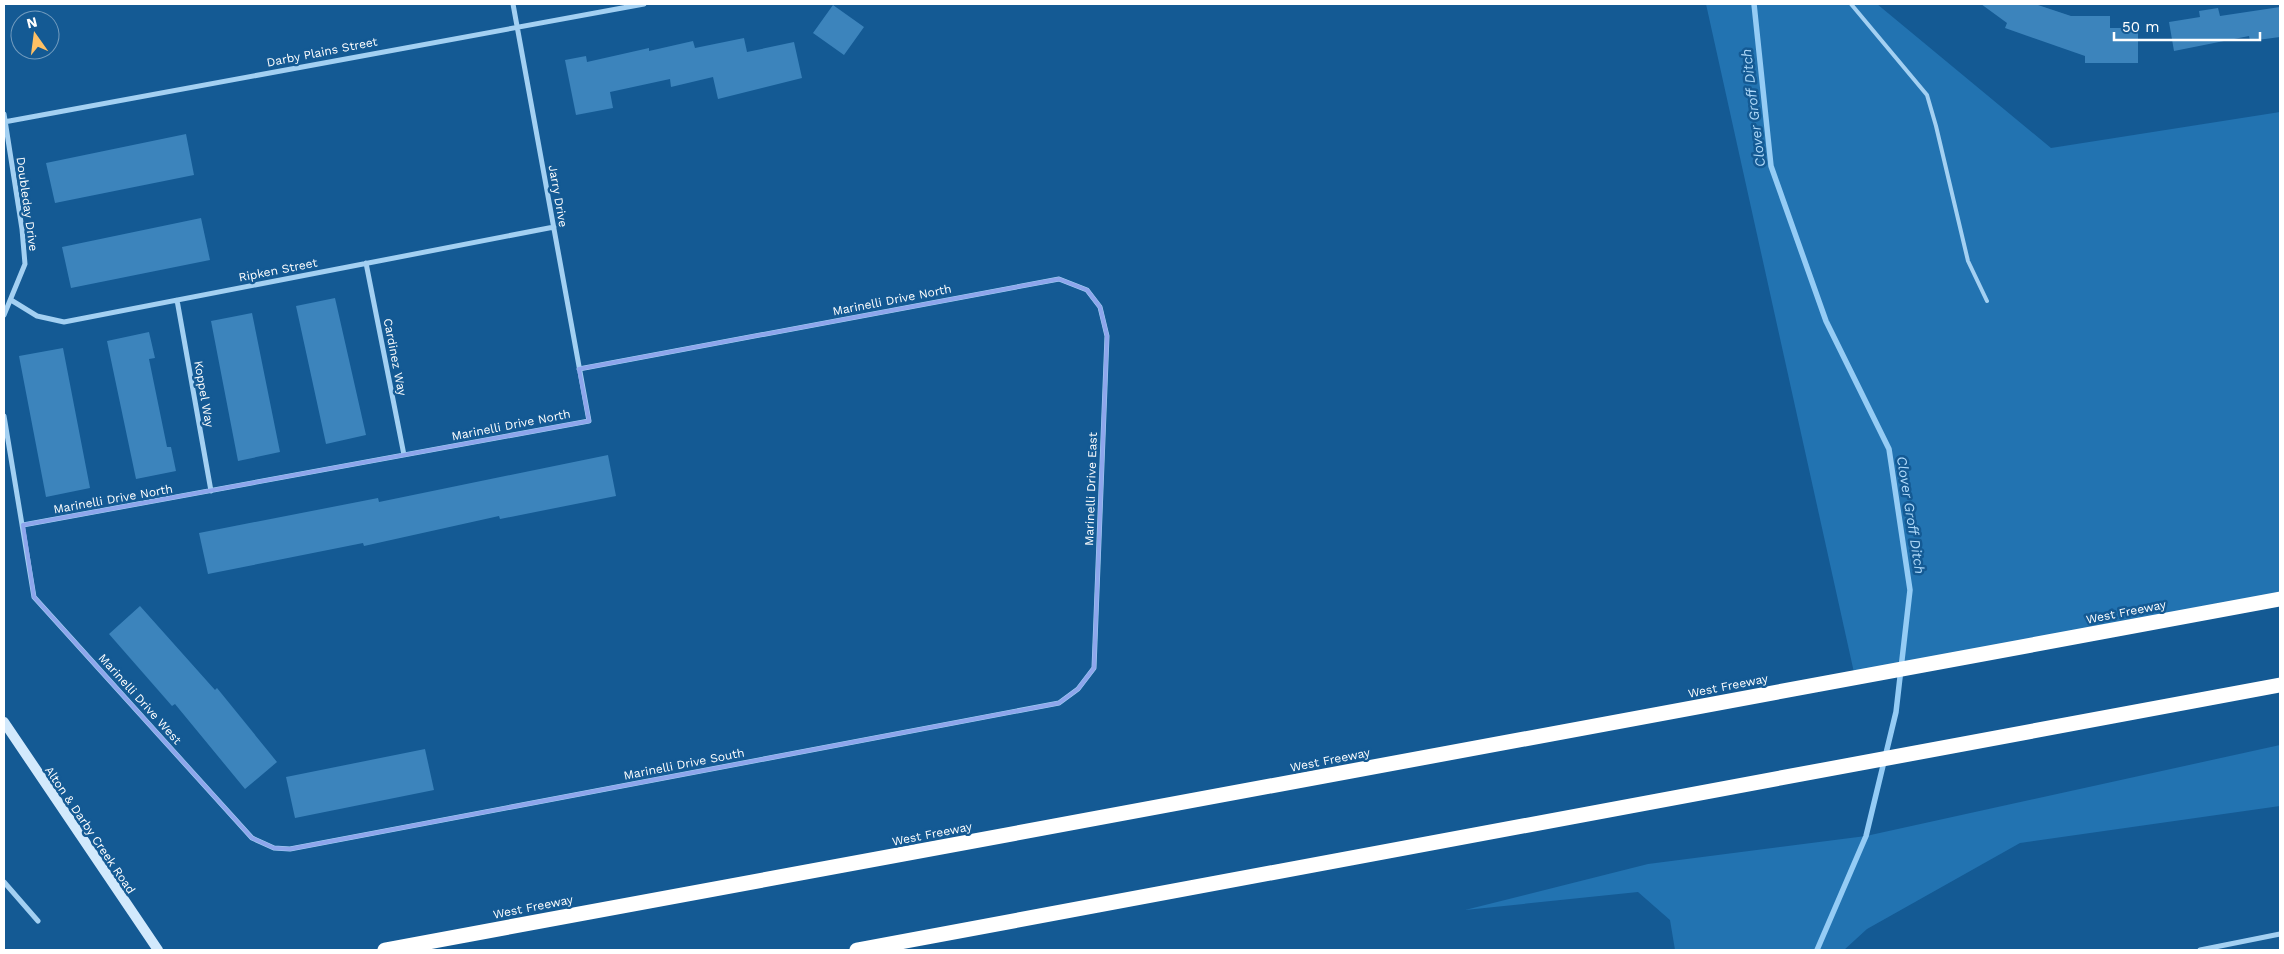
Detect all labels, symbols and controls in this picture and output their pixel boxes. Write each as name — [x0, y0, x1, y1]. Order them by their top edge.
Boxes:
north arrow — [10, 10, 60, 60]
scale bar — [2114, 10, 2260, 42]
text: N — [25, 13, 39, 31]
text: 50 m — [2122, 18, 2159, 36]
street label: Darby Plains Street — [265, 34, 379, 70]
water label: Clover Groff Ditch — [1738, 48, 1768, 168]
street label: Doubleday Drive — [13, 156, 41, 252]
street label: Jarry Drive — [546, 164, 570, 228]
street label: Ripken Street — [237, 256, 319, 284]
street label: Marinelli Drive North — [831, 282, 953, 318]
street label: Cardinez Way — [381, 317, 410, 398]
street label: Koppel Way — [191, 360, 217, 429]
street label: Marinelli Drive North — [450, 407, 572, 443]
street label: Marinelli Drive East — [1082, 432, 1100, 546]
water label: Clover Groff Ditch — [1894, 455, 1928, 575]
street label: Marinelli Drive North — [52, 482, 174, 516]
street label: West Freeway — [2085, 597, 2168, 627]
street label: Marinelli Drive West — [96, 651, 184, 747]
street label: West Freeway — [1687, 671, 1770, 701]
street label: Marinelli Drive South — [622, 745, 746, 783]
street label: West Freeway — [1289, 745, 1372, 775]
street label: Alton & Darby Creek Road — [42, 763, 138, 897]
street label: West Freeway — [891, 819, 974, 849]
street label: West Freeway — [492, 892, 575, 922]

